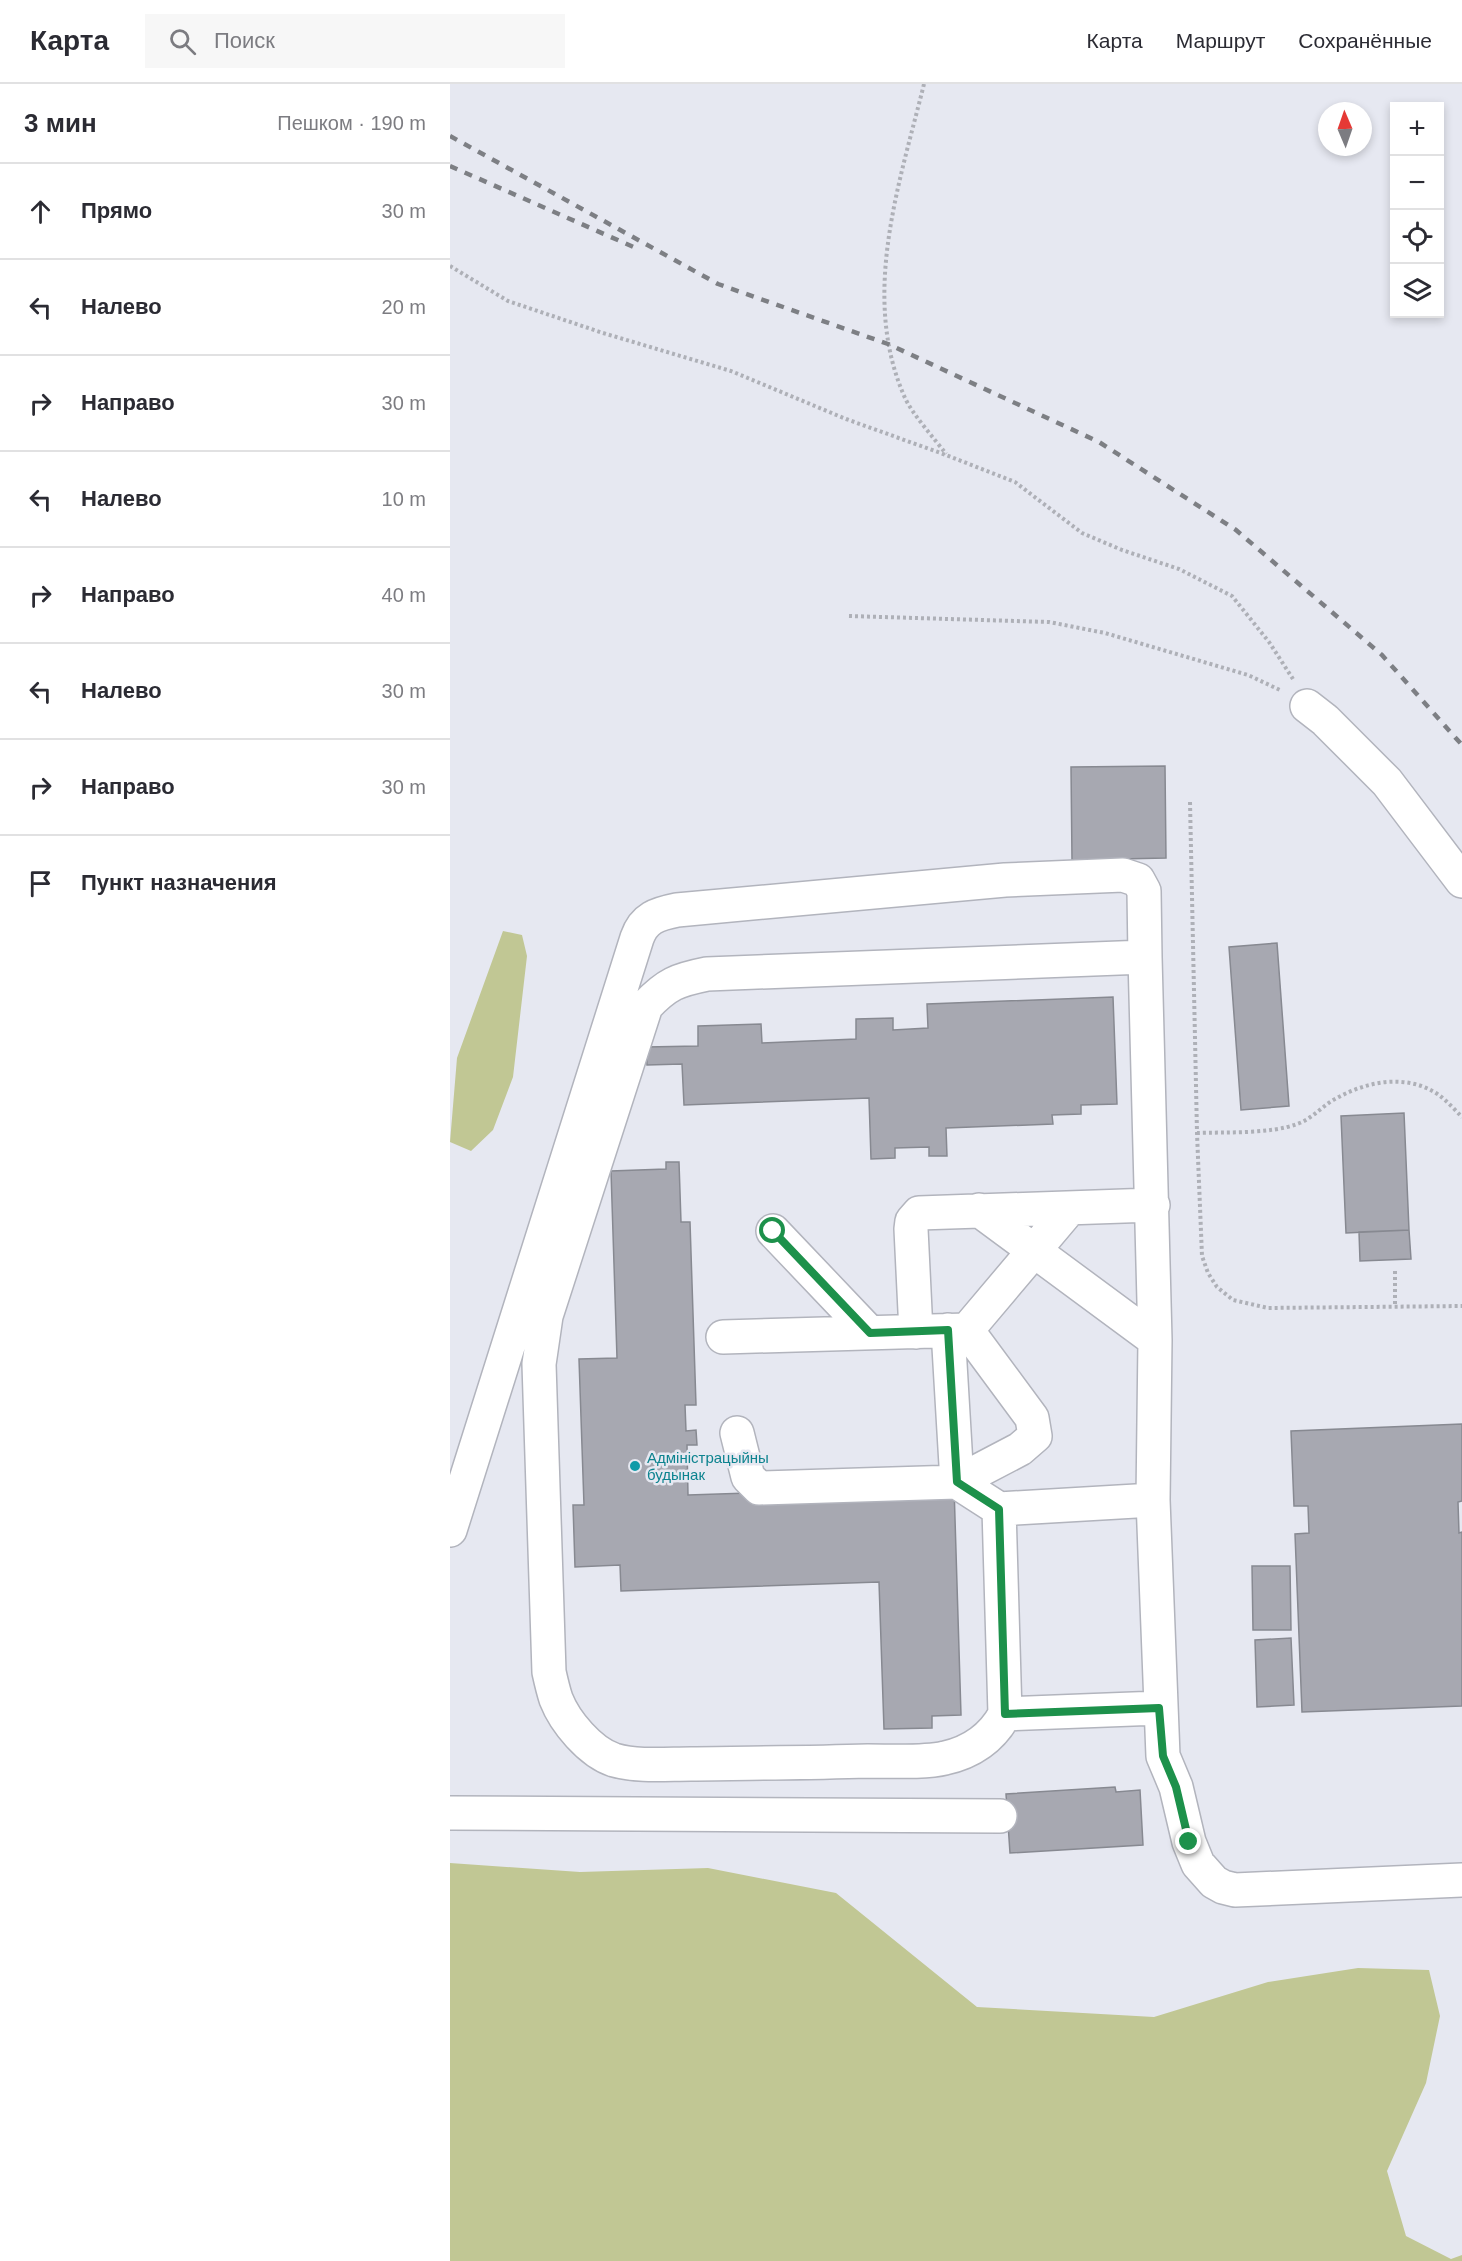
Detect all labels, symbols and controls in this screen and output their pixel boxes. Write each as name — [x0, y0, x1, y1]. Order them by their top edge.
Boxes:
search box — [145, 14, 565, 68]
text: Карта — [30, 25, 109, 56]
icon: search — [166, 25, 199, 58]
text: Поиск — [214, 28, 275, 53]
text: Карта — [1087, 29, 1143, 52]
text: Маршрут — [1176, 29, 1265, 52]
text: Сохранённые — [1298, 29, 1432, 52]
north arrow — [1318, 102, 1372, 156]
map controls — [1390, 102, 1444, 318]
button: + — [1390, 102, 1444, 156]
text: 3 мин — [24, 108, 97, 138]
text: Пешком · 190 m — [277, 112, 426, 134]
button: − — [1390, 156, 1444, 210]
icon: ahead — [24, 195, 57, 228]
text: Прямо — [81, 198, 152, 223]
text: 30 m — [382, 200, 426, 222]
button: locate — [1390, 210, 1444, 264]
button: layers — [1390, 264, 1444, 318]
icon: left — [24, 291, 57, 324]
text: Налево — [81, 294, 162, 319]
text: 20 m — [382, 296, 426, 318]
icon: right — [24, 387, 57, 420]
text: Направо — [81, 390, 175, 415]
text: 30 m — [382, 392, 426, 414]
icon: left — [24, 483, 57, 516]
text: Налево — [81, 486, 162, 511]
text: 10 m — [382, 488, 426, 510]
icon: right — [24, 579, 57, 612]
text: Направо — [81, 582, 175, 607]
text: 40 m — [382, 584, 426, 606]
icon: left — [24, 675, 57, 708]
text: Налево — [81, 678, 162, 703]
text: 30 m — [382, 680, 426, 702]
icon: right — [24, 771, 57, 804]
text: Направо — [81, 774, 175, 799]
text: 30 m — [382, 776, 426, 798]
icon: arrive — [24, 867, 57, 900]
text: Пункт назначения — [81, 870, 277, 895]
route start — [759, 1217, 785, 1243]
place label: Адміністрацыйны будынак — [647, 1449, 769, 1483]
marker: Адміністрацыйны будынак — [628, 1459, 642, 1473]
route end — [1175, 1828, 1201, 1854]

